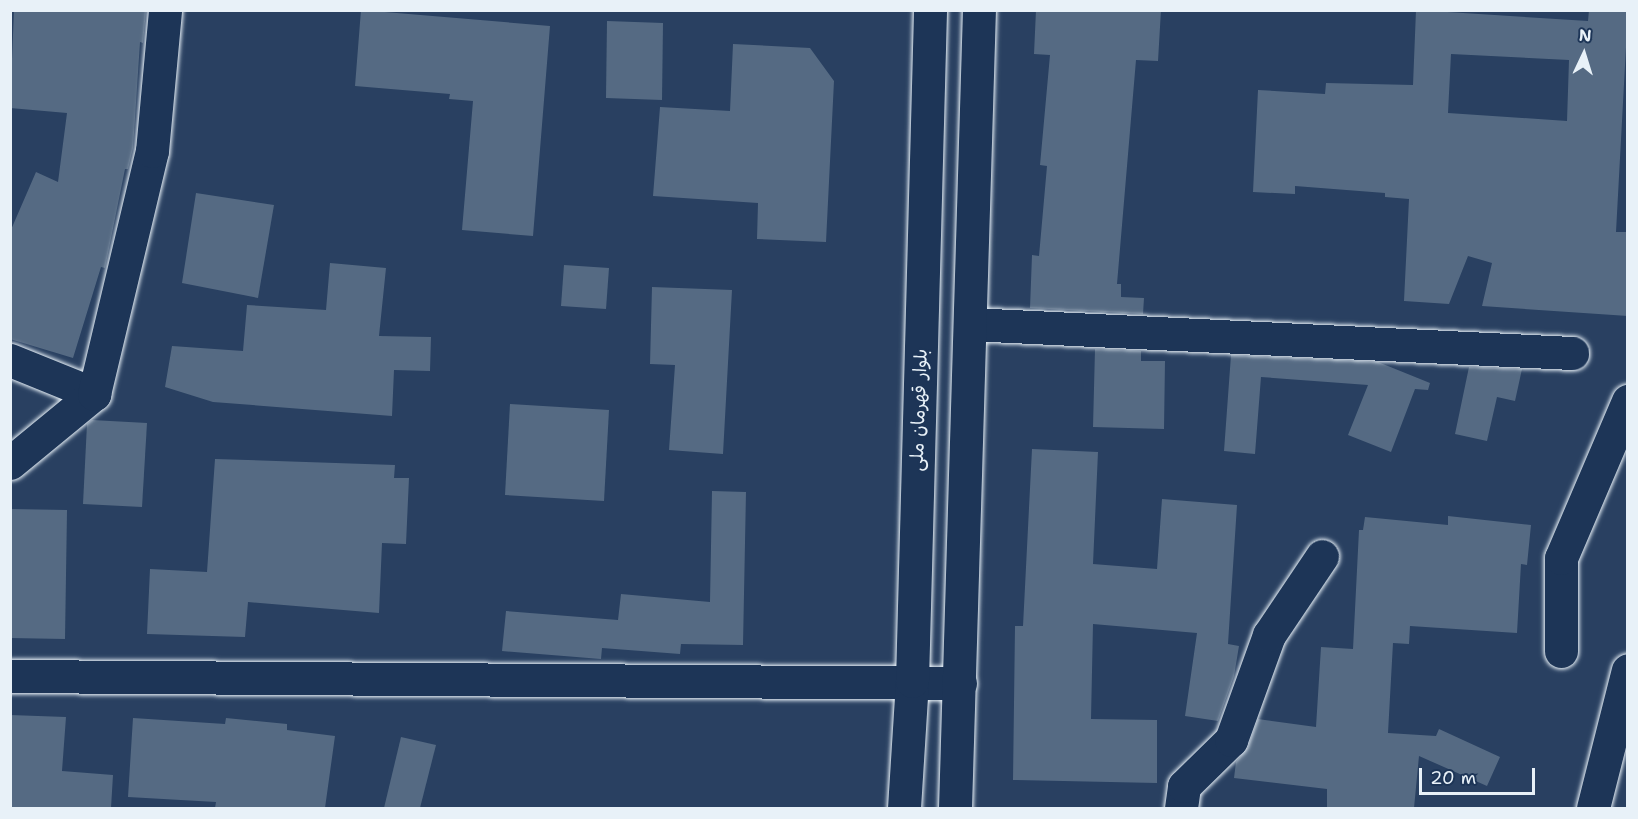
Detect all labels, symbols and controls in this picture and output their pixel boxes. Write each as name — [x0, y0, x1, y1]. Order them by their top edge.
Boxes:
north arrow — [1554, 24, 1614, 84]
text: N — [1578, 25, 1592, 46]
street label: بلوار قهرمان ملی — [906, 348, 932, 472]
scale bar — [1422, 756, 1538, 794]
text: 20 m — [1430, 766, 1476, 790]

